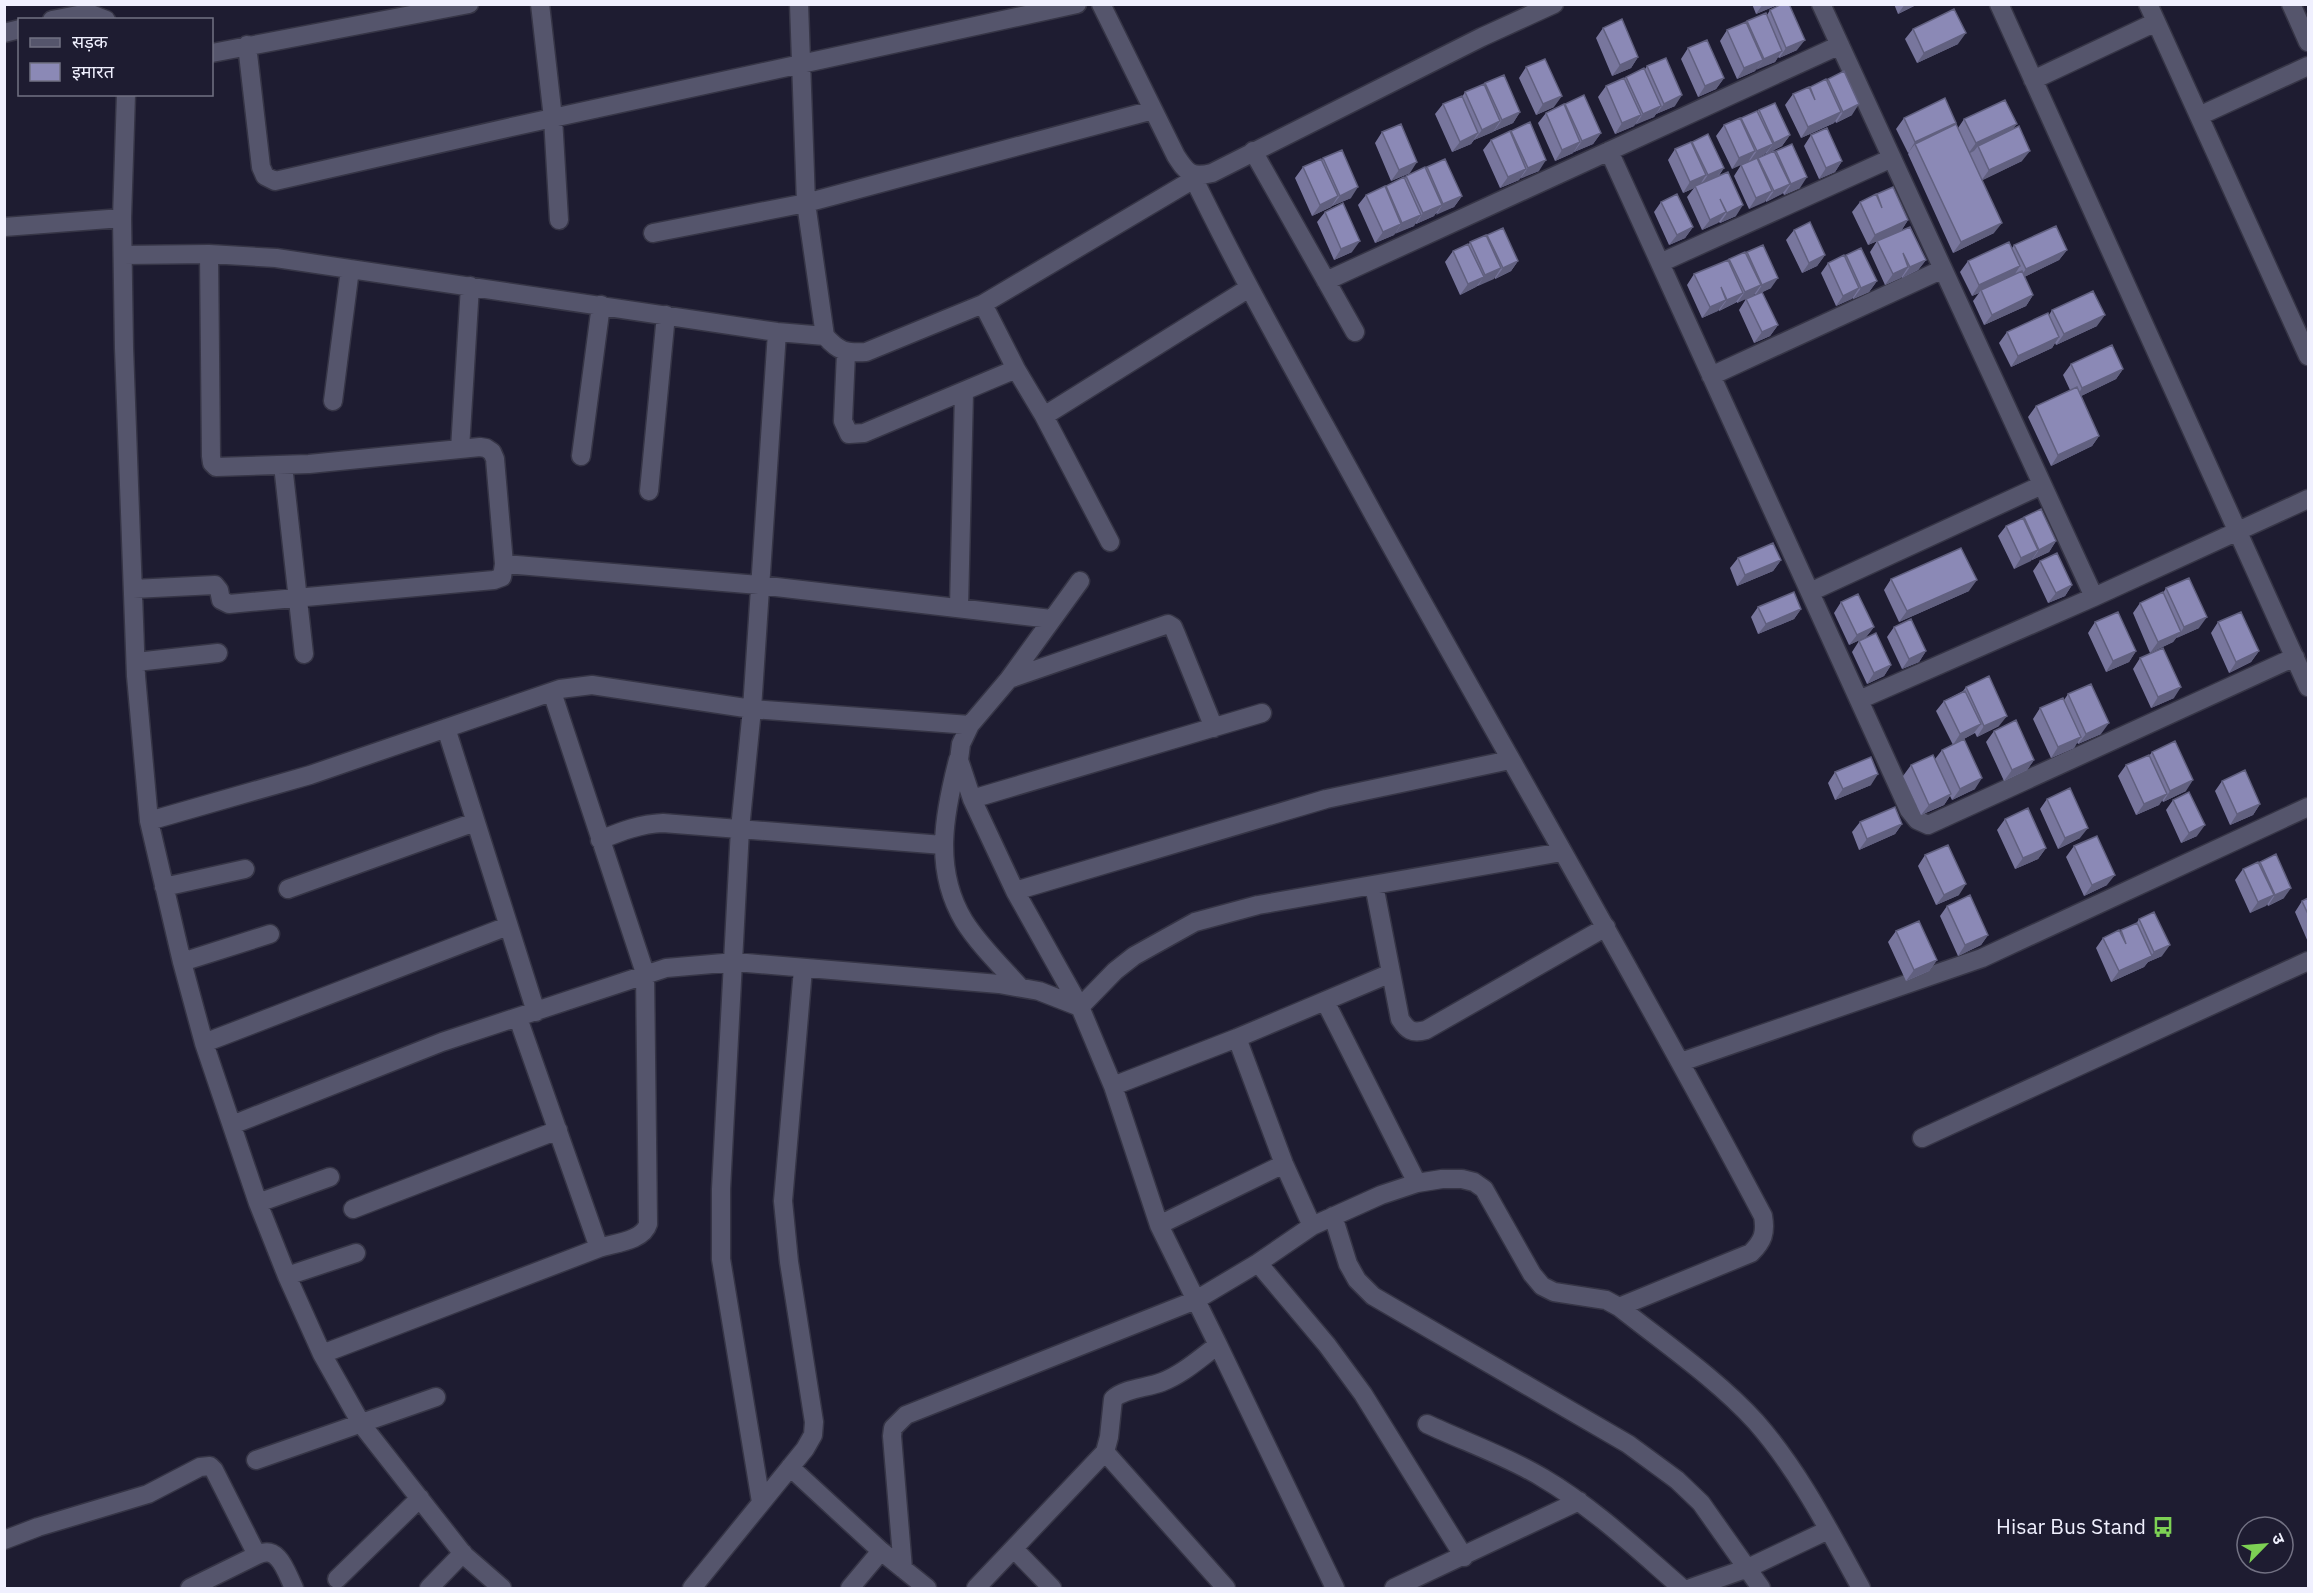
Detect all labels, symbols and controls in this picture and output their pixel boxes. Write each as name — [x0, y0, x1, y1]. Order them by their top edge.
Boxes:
legend — [18, 18, 213, 96]
text: सड़क — [72, 30, 109, 53]
text: इमारत — [72, 60, 115, 83]
place label: Hisar Bus Stand — [1996, 1512, 2146, 1540]
bus stop icon: Hisar Bus Stand — [2151, 1515, 2175, 1539]
north arrow — [2235, 1515, 2295, 1575]
text: उ — [2268, 1530, 2290, 1548]

